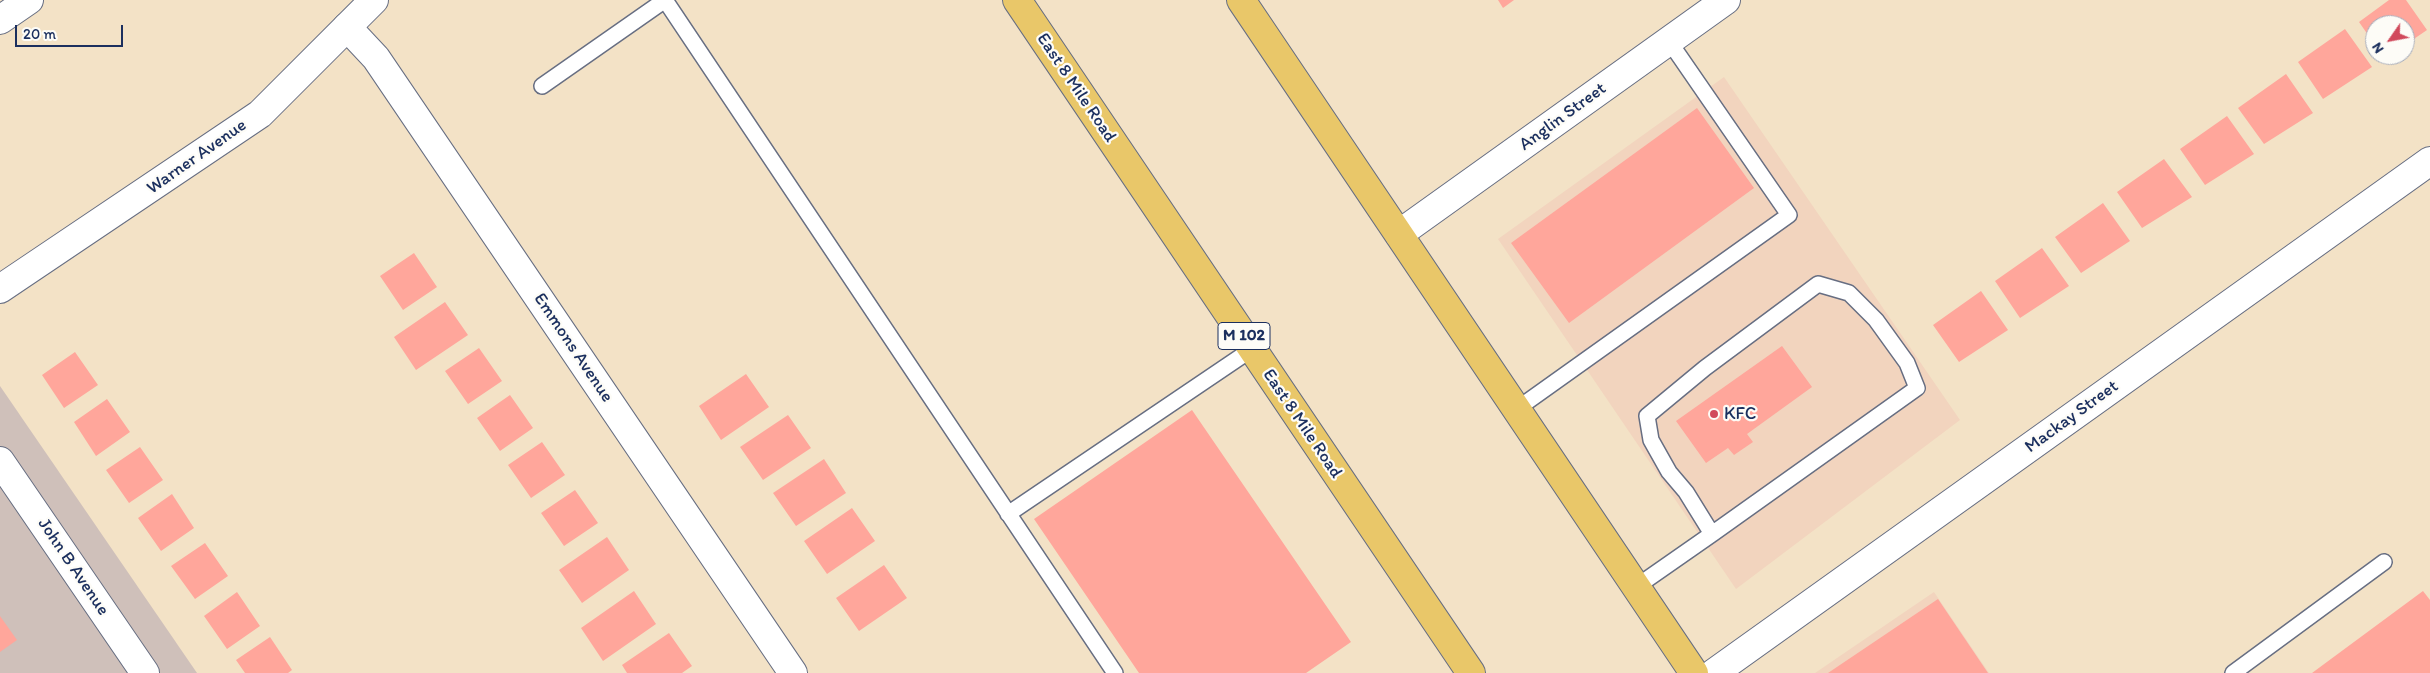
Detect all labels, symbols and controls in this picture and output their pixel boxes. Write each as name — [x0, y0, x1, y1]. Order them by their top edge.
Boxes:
scale bar — [18, 15, 125, 47]
north arrow — [2365, 15, 2415, 65]
text: 20 m — [23, 25, 56, 43]
street label: East 8 Mile Road — [1031, 29, 1121, 147]
text: N — [2368, 39, 2388, 56]
street label: Anglin Street — [1515, 78, 1611, 156]
street label: Warner Avenue — [143, 115, 251, 199]
street label: Emmons Avenue — [528, 289, 618, 407]
road number: M 102 — [1218, 322, 1270, 350]
street label: East 8 Mile Road — [1257, 365, 1347, 483]
street label: Mackay Street — [2021, 376, 2123, 458]
place label: KFC — [1724, 403, 1756, 425]
marker: KFC — [1708, 408, 1720, 420]
street label: John B Avenue — [32, 514, 114, 620]

